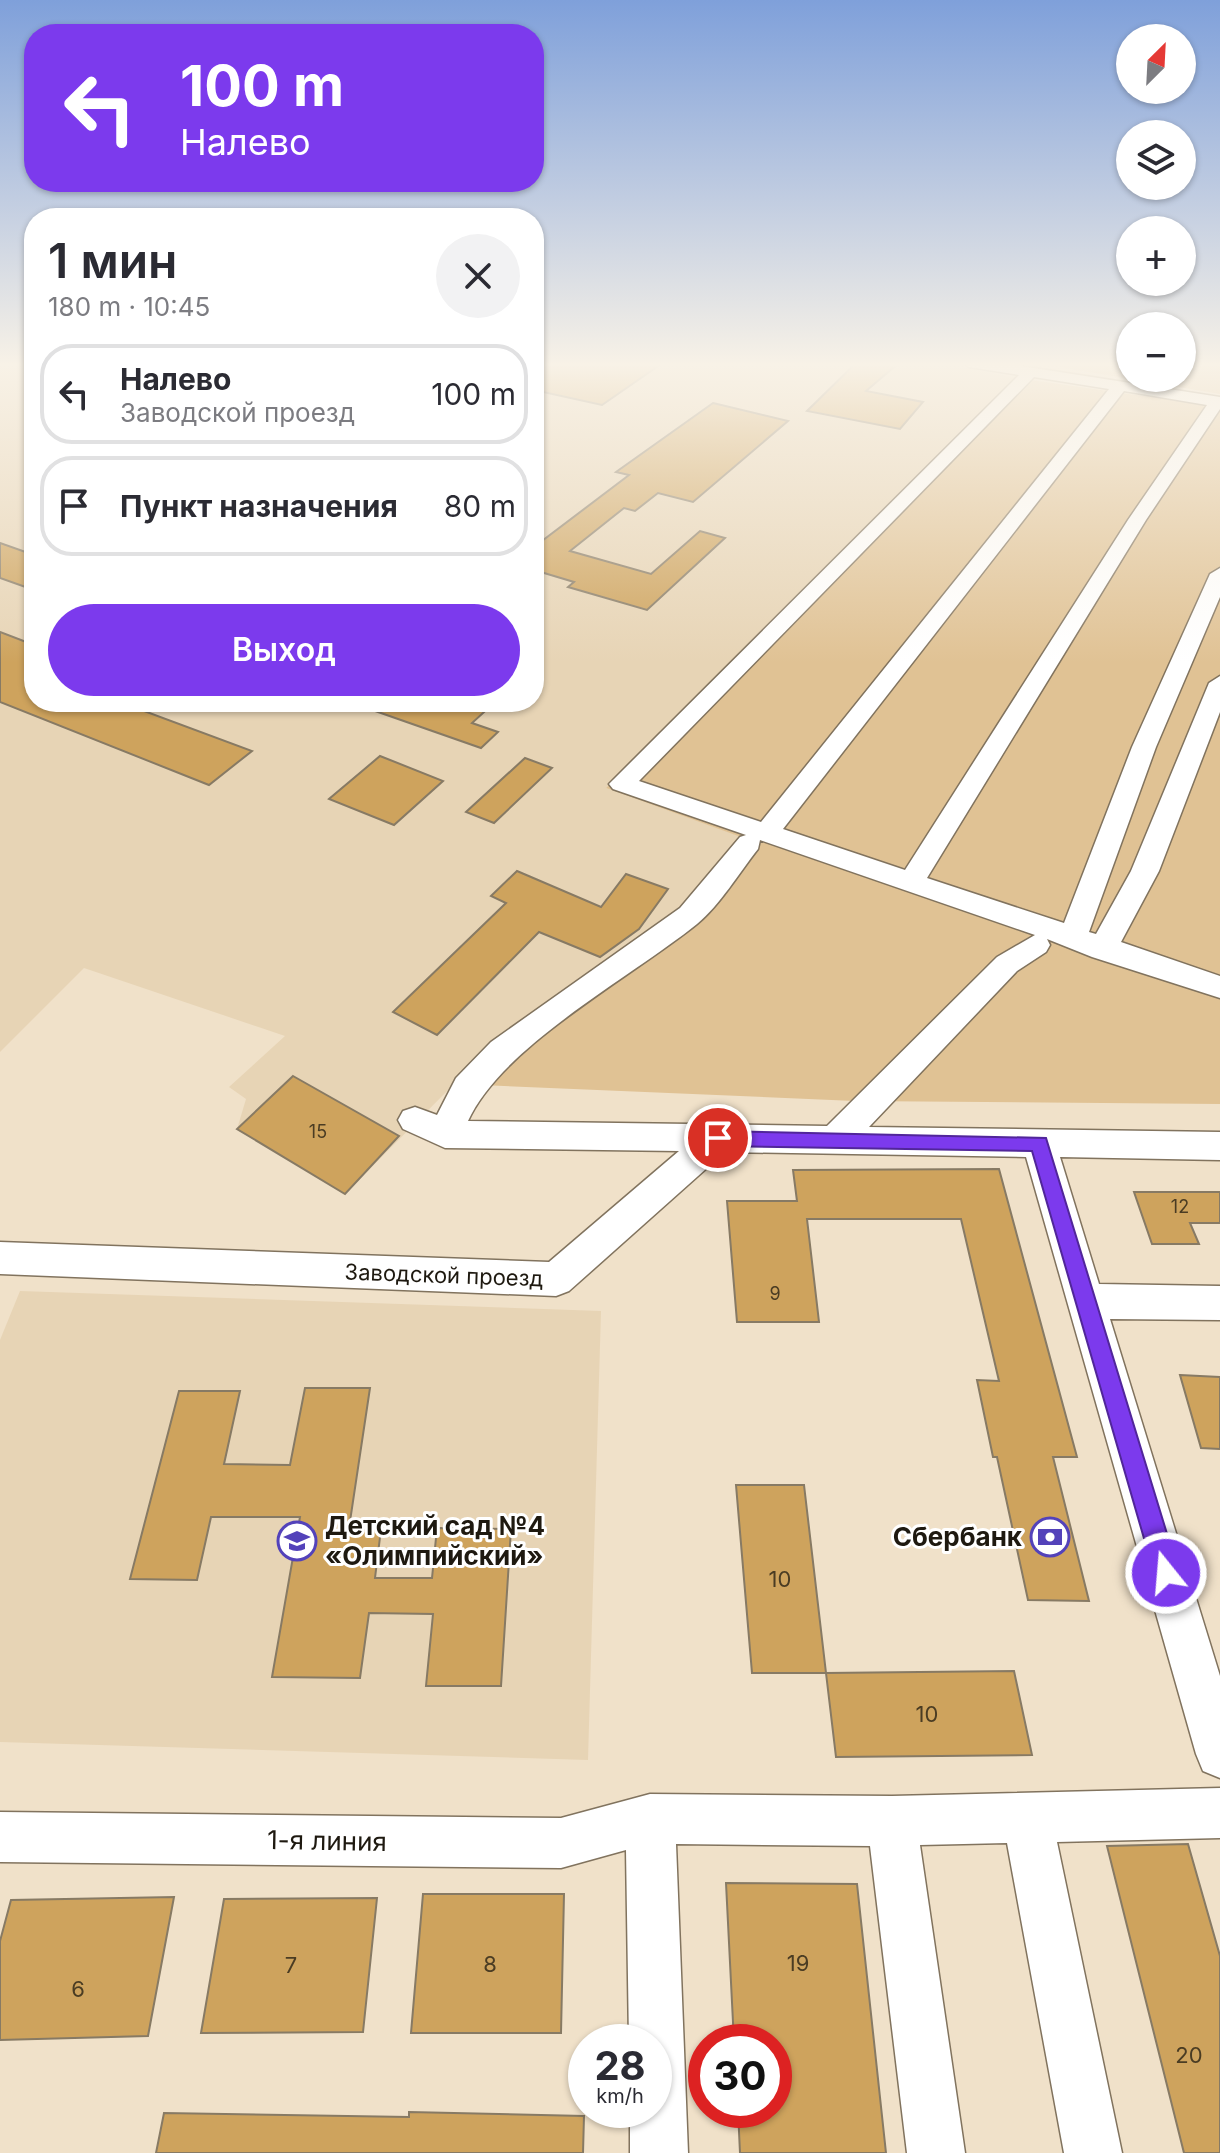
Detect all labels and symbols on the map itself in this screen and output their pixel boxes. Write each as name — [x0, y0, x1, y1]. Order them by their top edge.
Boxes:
north arrow — [1116, 24, 1196, 104]
pin — [684, 1104, 752, 1172]
house number: 15 — [309, 1121, 327, 1142]
house number: 12 — [1171, 1196, 1189, 1217]
street label: Заводской проезд — [344, 1259, 544, 1291]
house number: 9 — [769, 1283, 781, 1304]
place label: Детский сад №4 «Олимпийский» — [325, 1510, 545, 1571]
bank icon: Сбербанк — [1029, 1516, 1071, 1558]
school or university icon: Детский сад №4 «Олимпийский» — [276, 1520, 318, 1562]
place label: Сбербанк — [893, 1521, 1023, 1552]
position arrow — [1124, 1531, 1208, 1615]
house number: 10 — [769, 1566, 791, 1592]
house number: 10 — [916, 1701, 938, 1727]
street label: 1-я линия — [267, 1824, 387, 1857]
house number: 19 — [787, 1950, 809, 1976]
house number: 8 — [483, 1951, 497, 1977]
house number: 7 — [285, 1952, 297, 1978]
house number: 6 — [71, 1976, 85, 2002]
speed limit sign: 30 — [688, 2024, 792, 2128]
house number: 20 — [1175, 2042, 1203, 2068]

